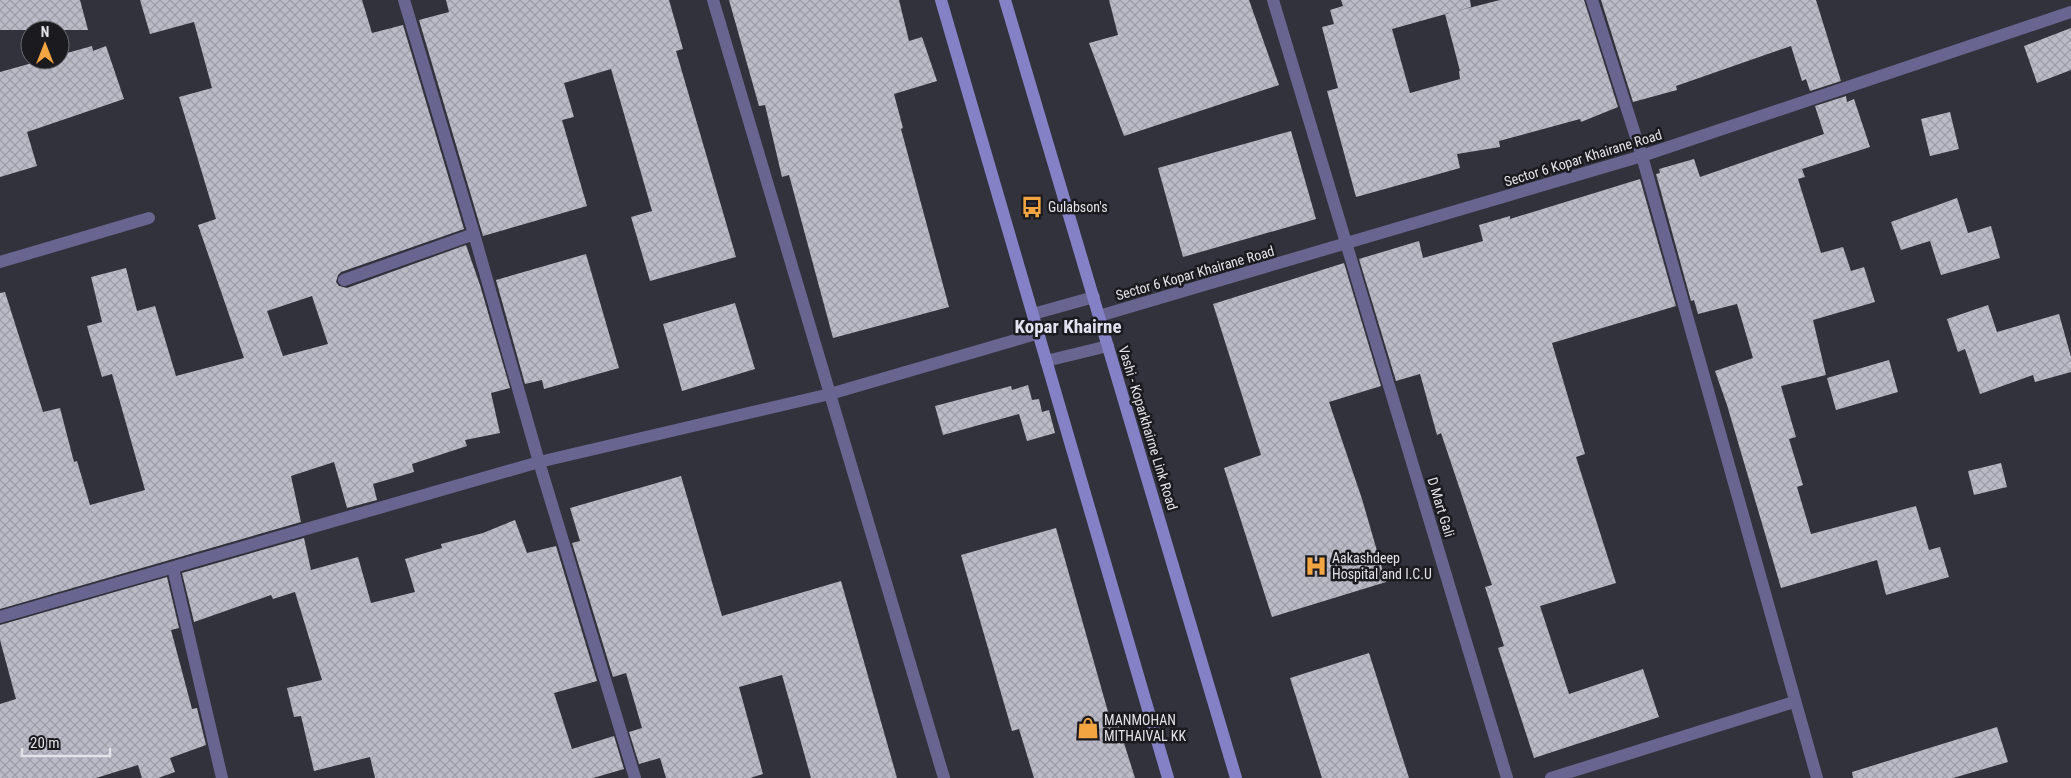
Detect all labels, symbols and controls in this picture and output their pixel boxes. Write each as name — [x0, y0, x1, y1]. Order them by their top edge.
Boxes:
north arrow — [20, 20, 70, 70]
text: N — [41, 24, 49, 40]
street label: Sector 6 Kopar Khairane Road — [1502, 126, 1664, 190]
bus stop icon: Gulabson's — [1019, 194, 1045, 220]
place label: Gulabson's — [1048, 199, 1108, 215]
street label: Sector 6 Kopar Khairane Road — [1114, 243, 1276, 303]
district label: Kopar Khairne — [1014, 315, 1122, 338]
street label: Vashi - Koparkhairne Link Road — [1115, 344, 1181, 512]
street label: D Mart Gali — [1424, 475, 1458, 539]
place label: Aakashdeep Hospital and I.C.U — [1332, 550, 1432, 582]
hospital icon: Aakashdeep Hospital and I.C.U — [1303, 553, 1329, 579]
place label: MANMOHAN MITHAIVAL KK — [1104, 712, 1186, 744]
shop icon: MANMOHAN MITHAIVAL KK — [1075, 715, 1101, 741]
scale bar — [22, 726, 110, 758]
text: 20 m — [30, 734, 60, 752]

